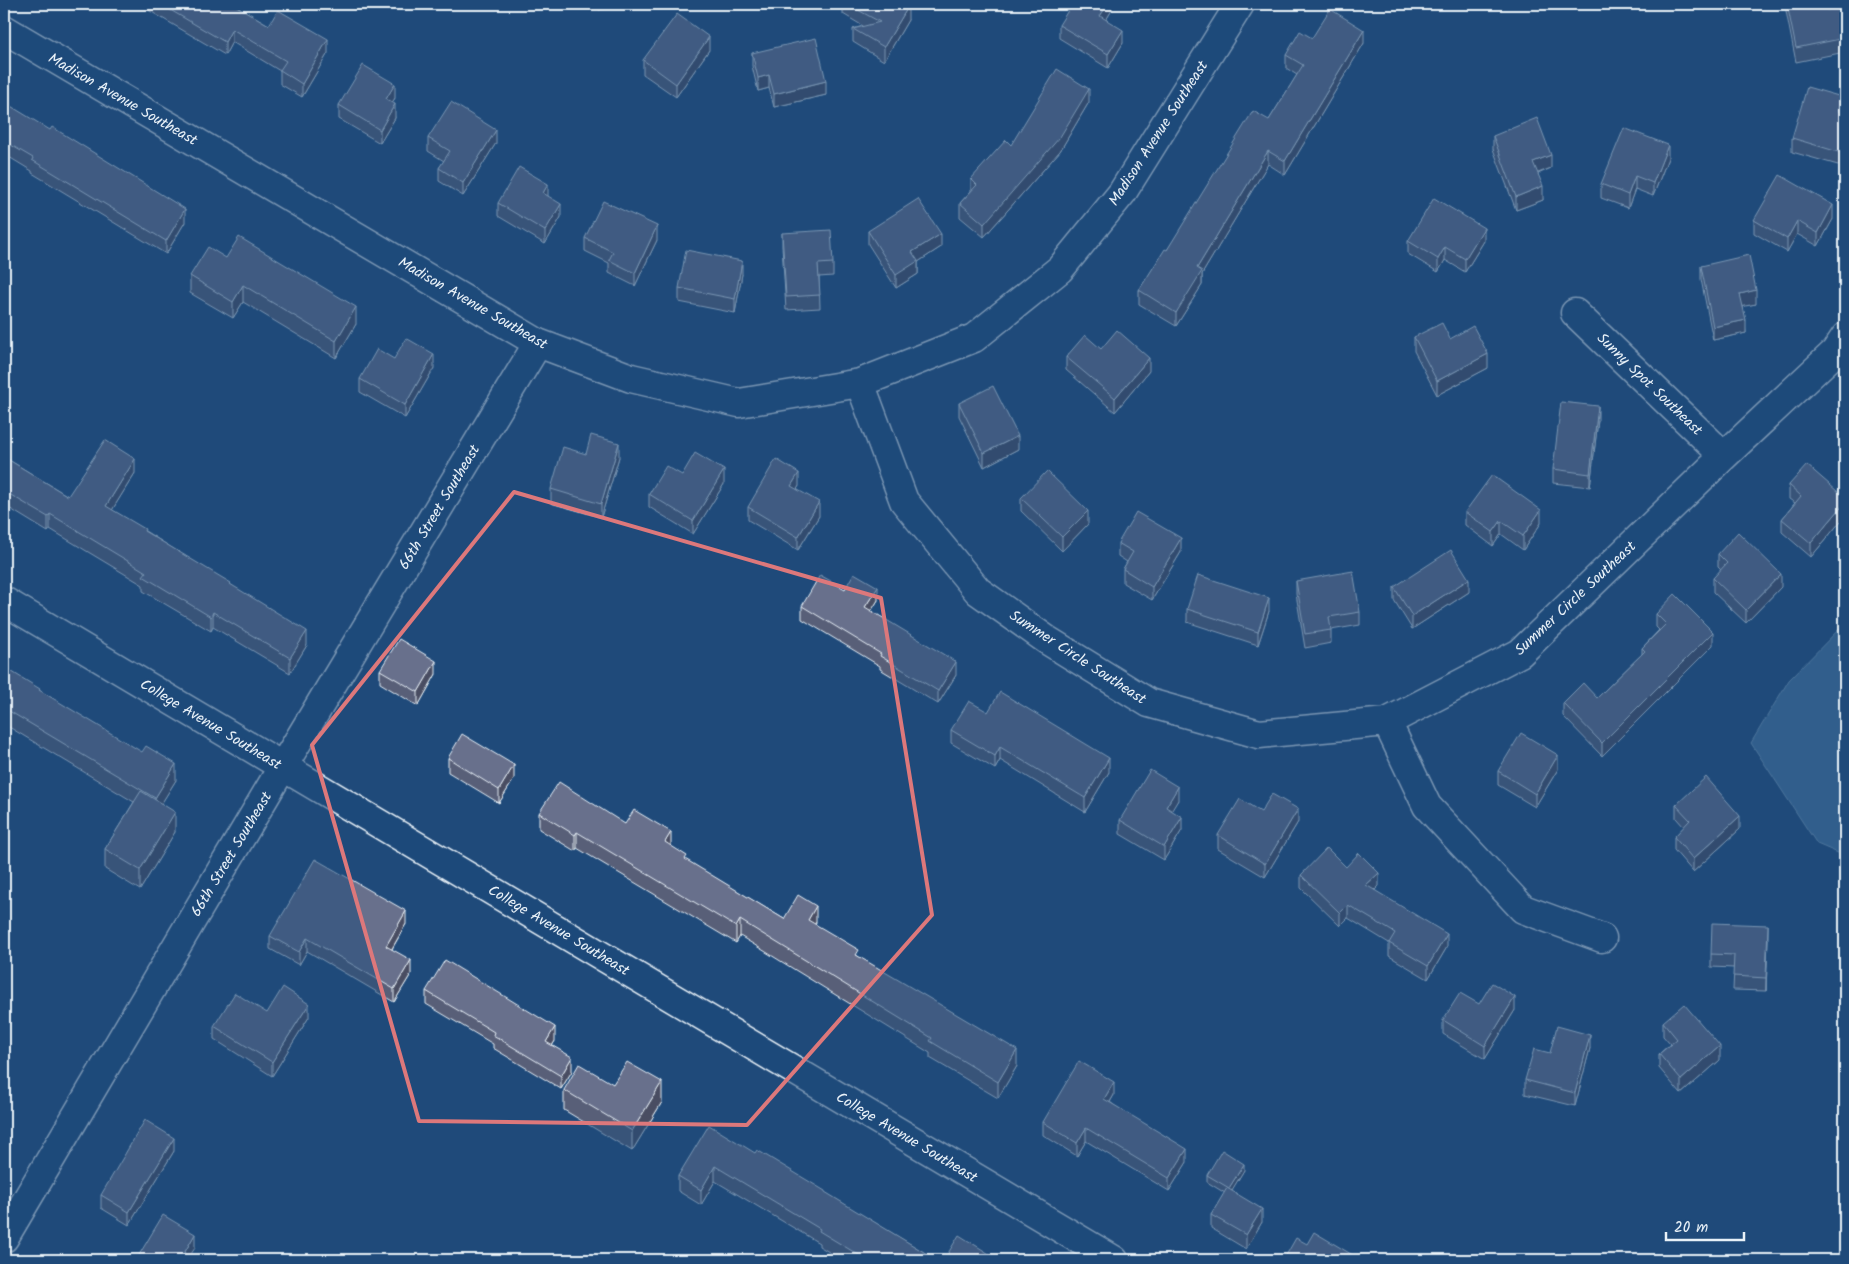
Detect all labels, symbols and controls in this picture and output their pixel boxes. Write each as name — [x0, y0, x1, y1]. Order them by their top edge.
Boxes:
street label: Madison Avenue Southeast — [43, 47, 202, 153]
street label: Madison Avenue Southeast — [1103, 56, 1215, 211]
street label: Madison Avenue Southeast — [393, 251, 552, 357]
street label: Sunny Spot Southeast — [1591, 328, 1708, 442]
street label: 66th Street Southeast — [393, 440, 487, 575]
street label: Summer Circle Southeast — [1509, 536, 1642, 662]
street label: Summer Circle Southeast — [1004, 604, 1151, 711]
street label: College Avenue Southeast — [135, 673, 286, 777]
street label: 66th Street Southeast — [185, 787, 279, 922]
street label: College Avenue Southeast — [483, 879, 634, 983]
street label: College Avenue Southeast — [831, 1086, 982, 1190]
scale bar — [1666, 1209, 1744, 1241]
text: 20 m — [1674, 1216, 1708, 1240]

